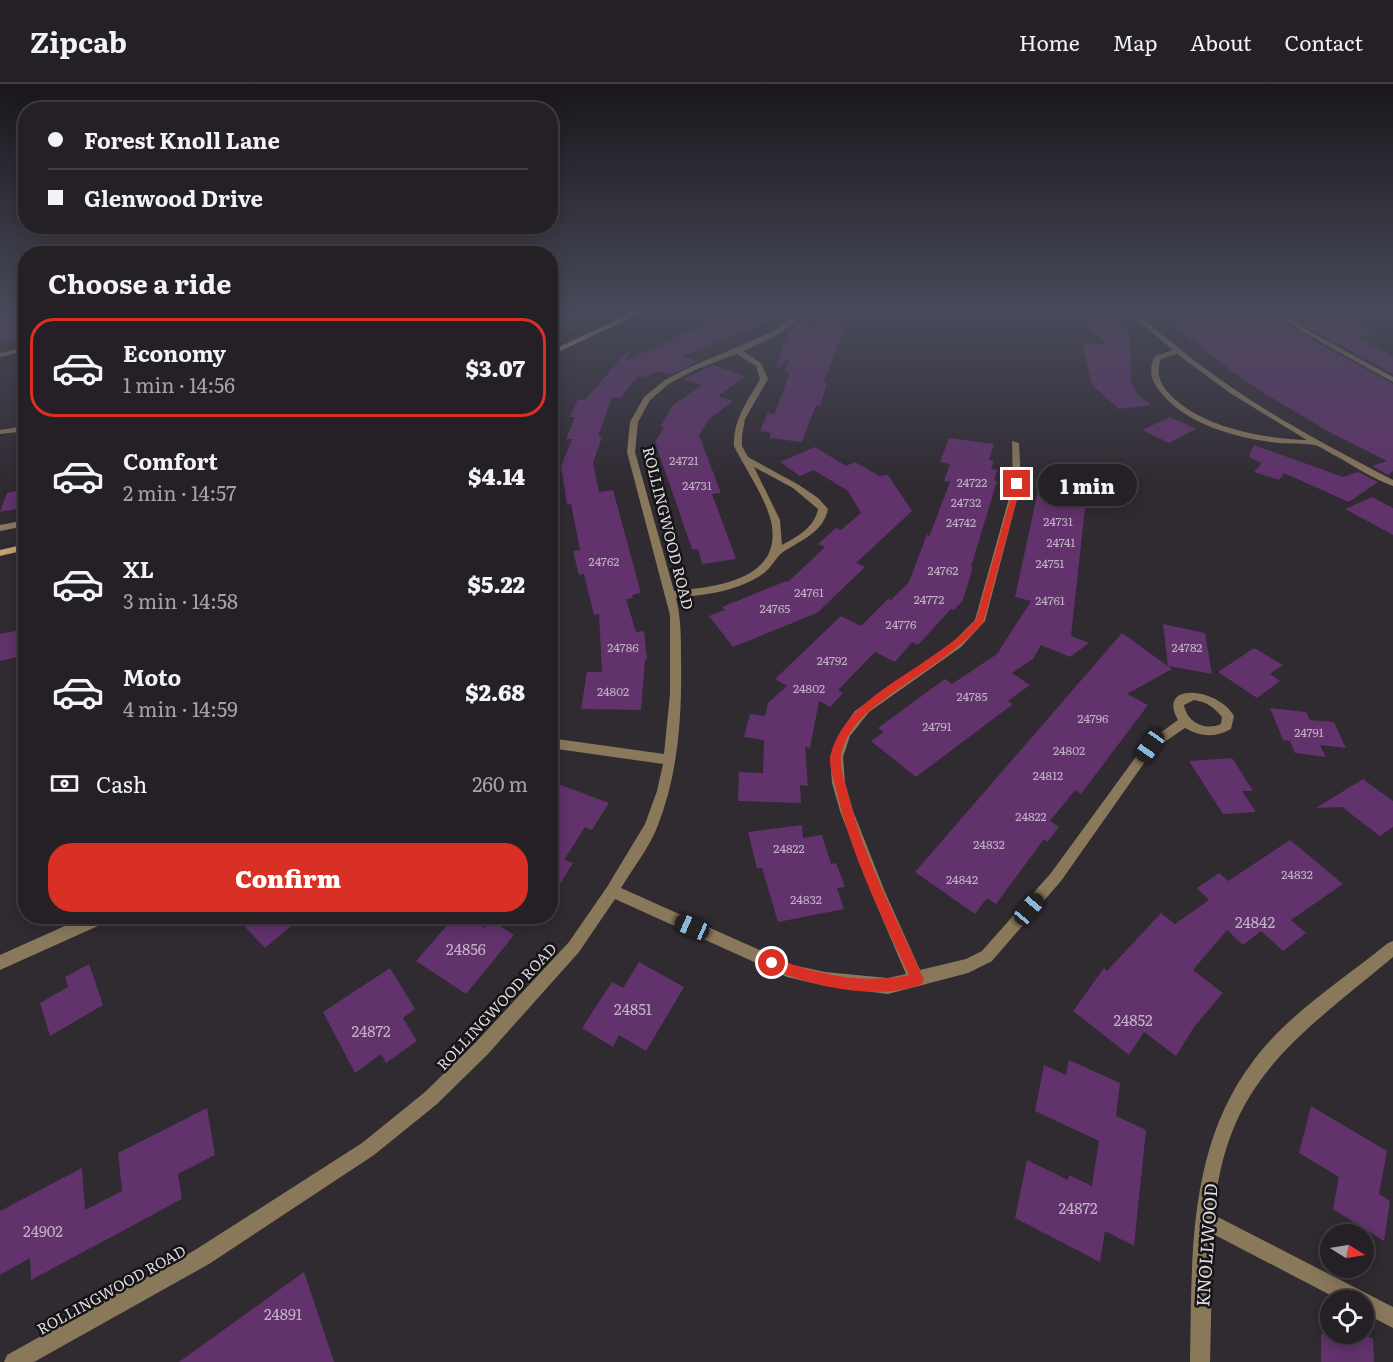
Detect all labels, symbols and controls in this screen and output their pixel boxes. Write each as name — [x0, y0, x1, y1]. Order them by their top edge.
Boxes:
text: Zipcab — [30, 20, 127, 62]
text: Home — [1019, 26, 1080, 57]
text: Map — [1113, 26, 1157, 57]
text: About — [1190, 26, 1252, 57]
text: Contact — [1285, 26, 1363, 57]
text: Forest Knoll Lane — [84, 123, 280, 156]
text: Glenwood Drive — [84, 181, 263, 214]
text: Choose a ride — [48, 262, 231, 302]
text: Economy — [123, 336, 226, 369]
icon: car — [51, 341, 105, 395]
text: $3.07 — [466, 351, 525, 384]
text: 1 min · 14:56 — [123, 369, 235, 399]
text: Comfort — [123, 444, 218, 477]
street label: ROLLINGWOOD ROAD — [638, 444, 700, 612]
icon: car — [51, 449, 105, 503]
house number: 24721 — [669, 451, 699, 469]
text: $4.14 — [468, 459, 525, 492]
callout: 1 min — [1038, 463, 1137, 505]
route end — [1003, 470, 1030, 497]
text: 1 min — [1060, 470, 1115, 500]
house number: 24722 — [957, 473, 987, 491]
house number: 24731 — [682, 476, 712, 494]
text: 2 min · 14:57 — [123, 477, 236, 507]
house number: 24732 — [951, 493, 981, 511]
house number: 24731 — [1043, 512, 1073, 530]
house number: 24742 — [946, 513, 976, 531]
house number: 24741 — [1046, 533, 1076, 551]
text: XL — [123, 552, 154, 585]
house number: 24762 — [589, 552, 619, 570]
house number: 24751 — [1035, 554, 1065, 572]
icon: car — [51, 557, 105, 611]
house number: 24762 — [928, 561, 958, 579]
text: $5.22 — [467, 567, 525, 600]
house number: 24761 — [794, 583, 824, 601]
text: 3 min · 14:58 — [123, 585, 238, 615]
house number: 24772 — [914, 590, 944, 608]
house number: 24761 — [1035, 591, 1065, 609]
house number: 24765 — [760, 599, 790, 617]
house number: 24776 — [886, 615, 917, 633]
house number: 24786 — [607, 638, 639, 656]
house number: 24782 — [1172, 638, 1202, 656]
house number: 24792 — [817, 651, 847, 669]
text: Moto — [123, 660, 181, 693]
icon: car — [51, 665, 105, 719]
text: $2.68 — [465, 675, 525, 708]
house number: 24802 — [793, 679, 825, 697]
house number: 24802 — [597, 682, 629, 700]
house number: 24785 — [956, 687, 988, 705]
text: 4 min · 14:59 — [123, 693, 238, 723]
house number: 24796 — [1077, 709, 1109, 727]
house number: 24791 — [922, 717, 952, 735]
house number: 24791 — [1294, 723, 1324, 741]
car — [1132, 726, 1168, 766]
house number: 24802 — [1053, 741, 1085, 759]
house number: 24812 — [1033, 766, 1063, 784]
icon: cash — [48, 767, 81, 800]
text: Cash — [96, 767, 147, 800]
text: 260 m — [472, 768, 528, 798]
house number: 24822 — [1015, 807, 1047, 825]
house number: 24832 — [973, 835, 1005, 853]
house number: 24822 — [773, 839, 805, 857]
button: Confirm — [48, 843, 528, 912]
house number: 24832 — [1281, 865, 1313, 883]
house number: 24842 — [946, 870, 978, 888]
car — [1011, 889, 1047, 929]
house number: 24832 — [790, 890, 822, 908]
house number: 24842 — [1235, 910, 1275, 933]
car — [672, 911, 712, 943]
street label: ROLLINGWOOD ROAD — [431, 937, 561, 1075]
house number: 24856 — [446, 937, 486, 960]
route start — [758, 949, 785, 976]
house number: 24851 — [614, 997, 652, 1020]
house number: 24852 — [1113, 1008, 1153, 1031]
house number: 24872 — [351, 1019, 391, 1042]
street label: KNOLLWOOD — [1188, 1182, 1224, 1308]
house number: 24872 — [1058, 1196, 1098, 1219]
house number: 24902 — [23, 1219, 63, 1242]
north arrow — [1320, 1224, 1374, 1278]
map controls — [1320, 1224, 1374, 1344]
street label: ROLLINGWOOD ROAD — [32, 1238, 190, 1340]
button: locate — [1320, 1290, 1374, 1344]
house number: 24891 — [264, 1302, 302, 1325]

